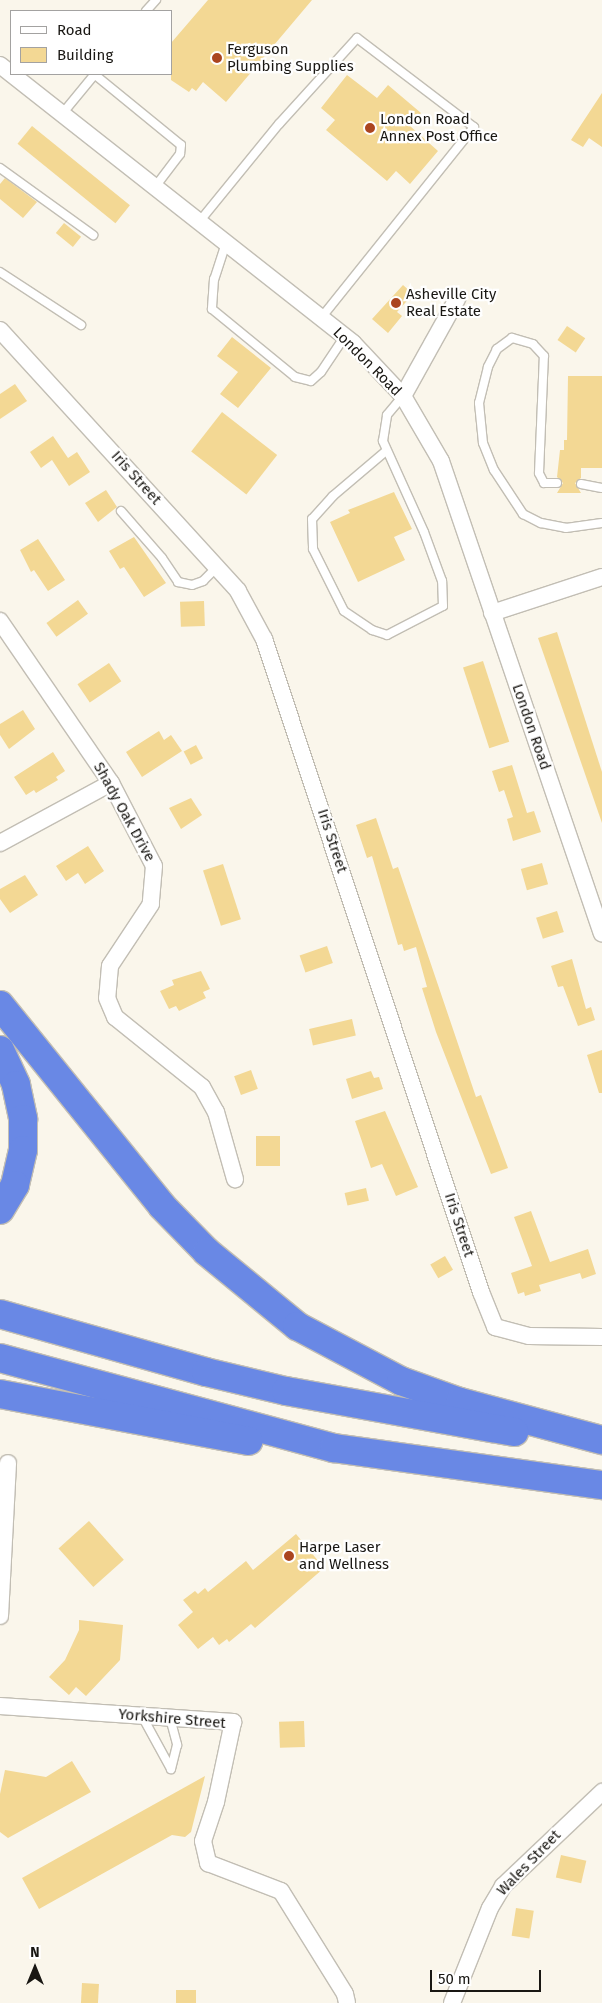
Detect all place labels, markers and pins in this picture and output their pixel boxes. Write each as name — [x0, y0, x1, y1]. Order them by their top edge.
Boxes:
place label: Ferguson Plumbing Supplies — [227, 40, 354, 75]
marker: Ferguson Plumbing Supplies — [211, 52, 223, 64]
place label: London Road Annex Post Office — [380, 110, 498, 145]
marker: London Road Annex Post Office — [364, 122, 376, 134]
place label: Asheville City Real Estate — [406, 285, 496, 320]
marker: Asheville City Real Estate — [390, 297, 402, 309]
place label: Harpe Laser and Wellness — [299, 1538, 389, 1573]
marker: Harpe Laser and Wellness — [283, 1550, 295, 1562]

